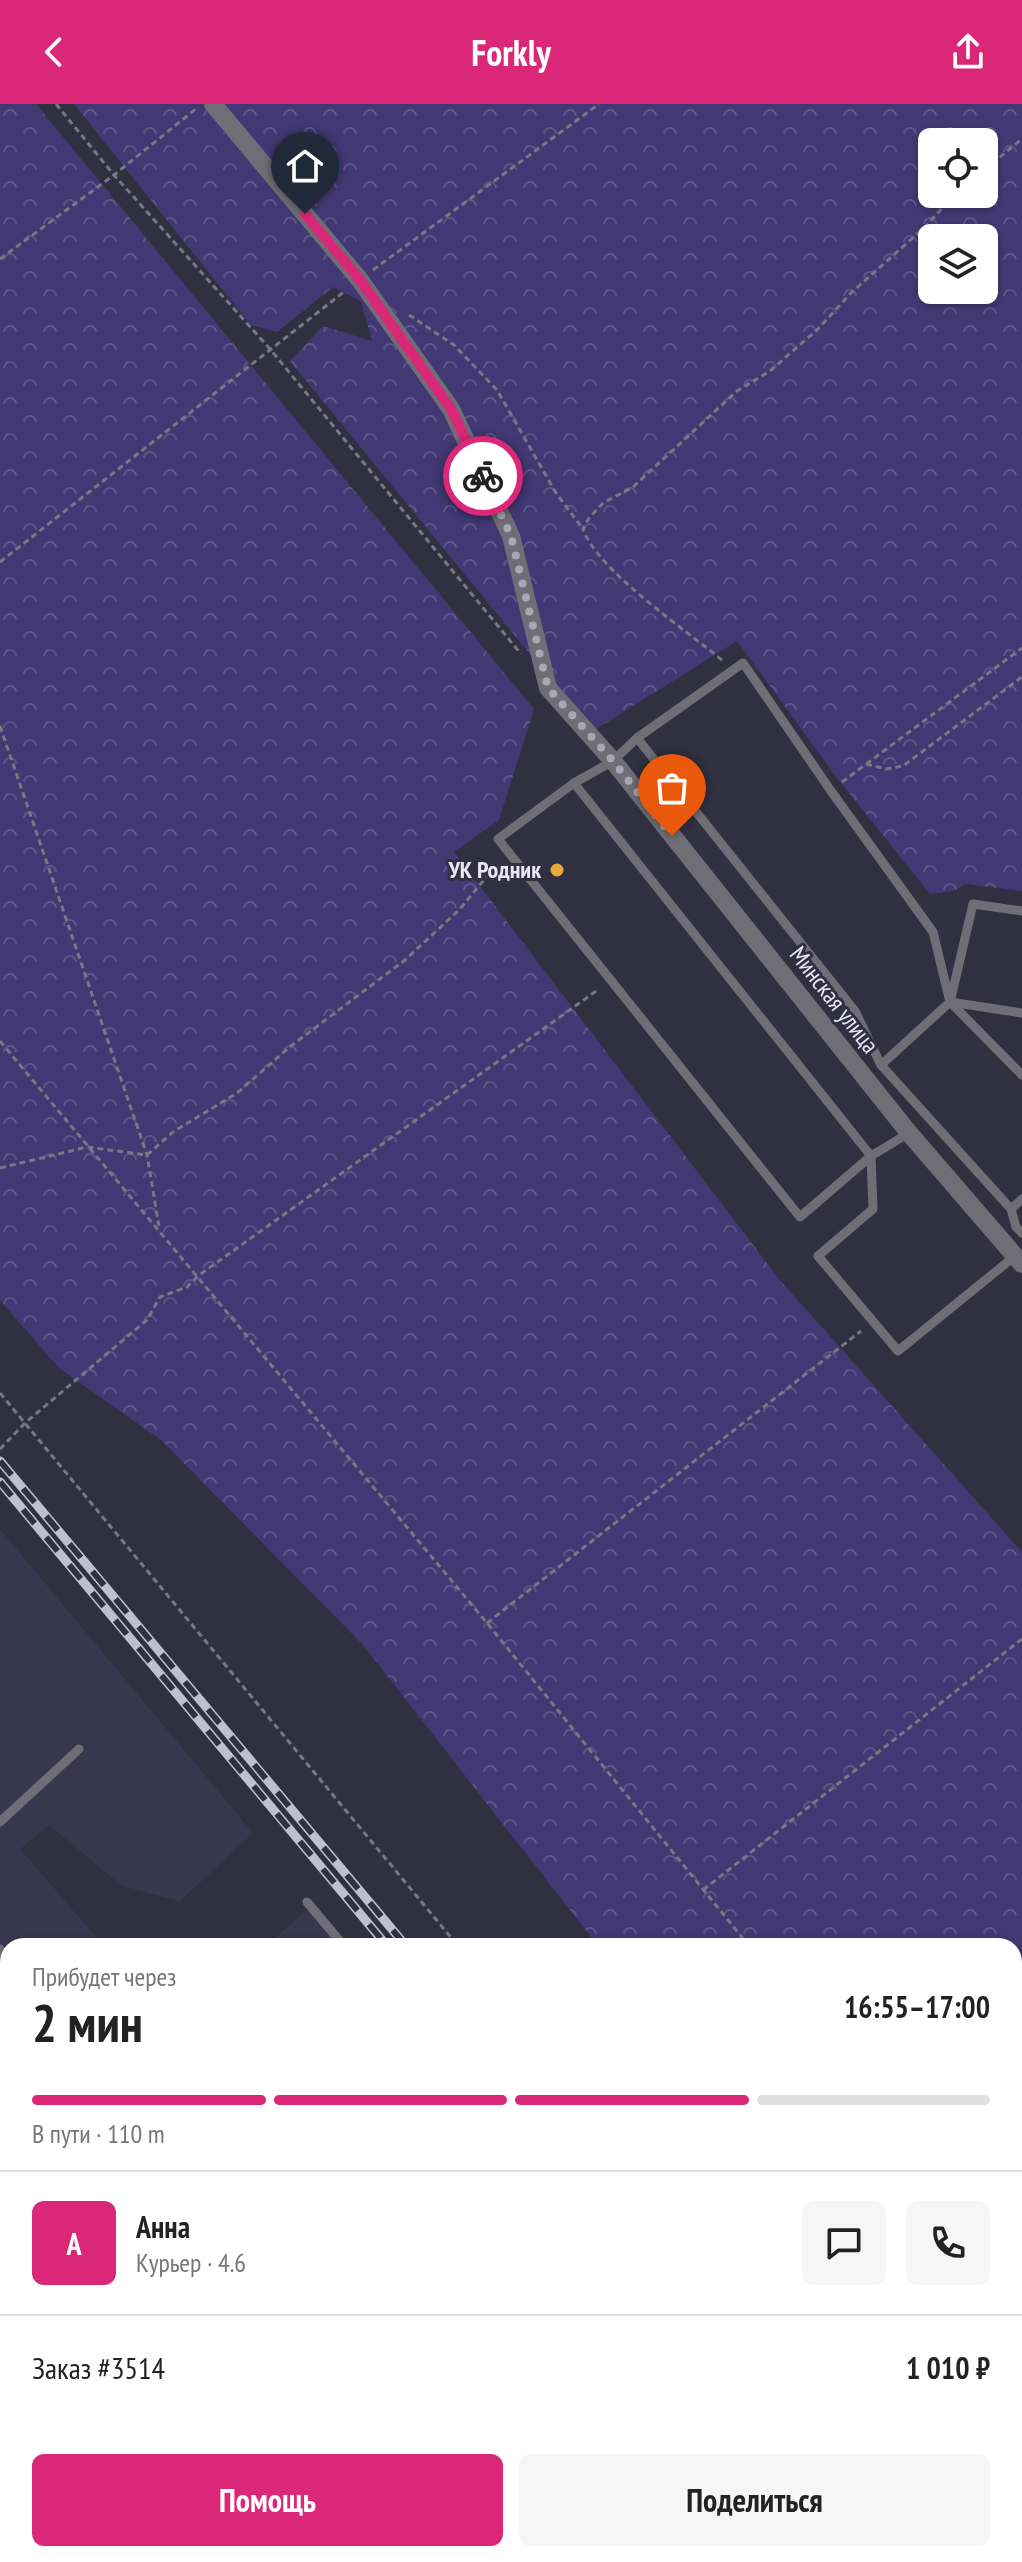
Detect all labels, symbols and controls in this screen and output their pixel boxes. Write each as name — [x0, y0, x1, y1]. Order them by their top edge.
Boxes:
text: Forkly — [471, 29, 551, 76]
icon: back — [32, 30, 76, 74]
icon: share — [946, 30, 990, 74]
map controls — [918, 128, 998, 304]
button: locate — [918, 128, 998, 208]
pin — [271, 132, 339, 214]
icon: home — [283, 144, 327, 188]
button: layers — [918, 224, 998, 304]
courier — [443, 436, 523, 516]
icon: bike — [461, 454, 505, 498]
pin — [638, 754, 706, 836]
icon: bag — [650, 766, 694, 810]
place label: УК Родник — [447, 854, 541, 885]
marker: УК Родник — [548, 861, 566, 879]
street label: Минская улица — [783, 940, 886, 1059]
text: Прибудет через — [32, 1960, 176, 1993]
text: 16:55–17:00 — [844, 1987, 990, 2026]
text: 2 мин — [32, 1989, 143, 2056]
text: В пути · 110 m — [32, 2117, 165, 2150]
button: chat — [802, 2201, 886, 2285]
button: phone — [906, 2201, 990, 2285]
text: Анна — [136, 2207, 190, 2246]
text: А — [66, 2224, 82, 2263]
text: Курьер · 4.6 — [136, 2246, 246, 2279]
text: Заказ #3514 — [32, 2348, 165, 2387]
text: 1 010 ₽ — [906, 2348, 990, 2387]
button: Помощь — [32, 2454, 503, 2546]
button: Поделиться — [519, 2454, 990, 2546]

